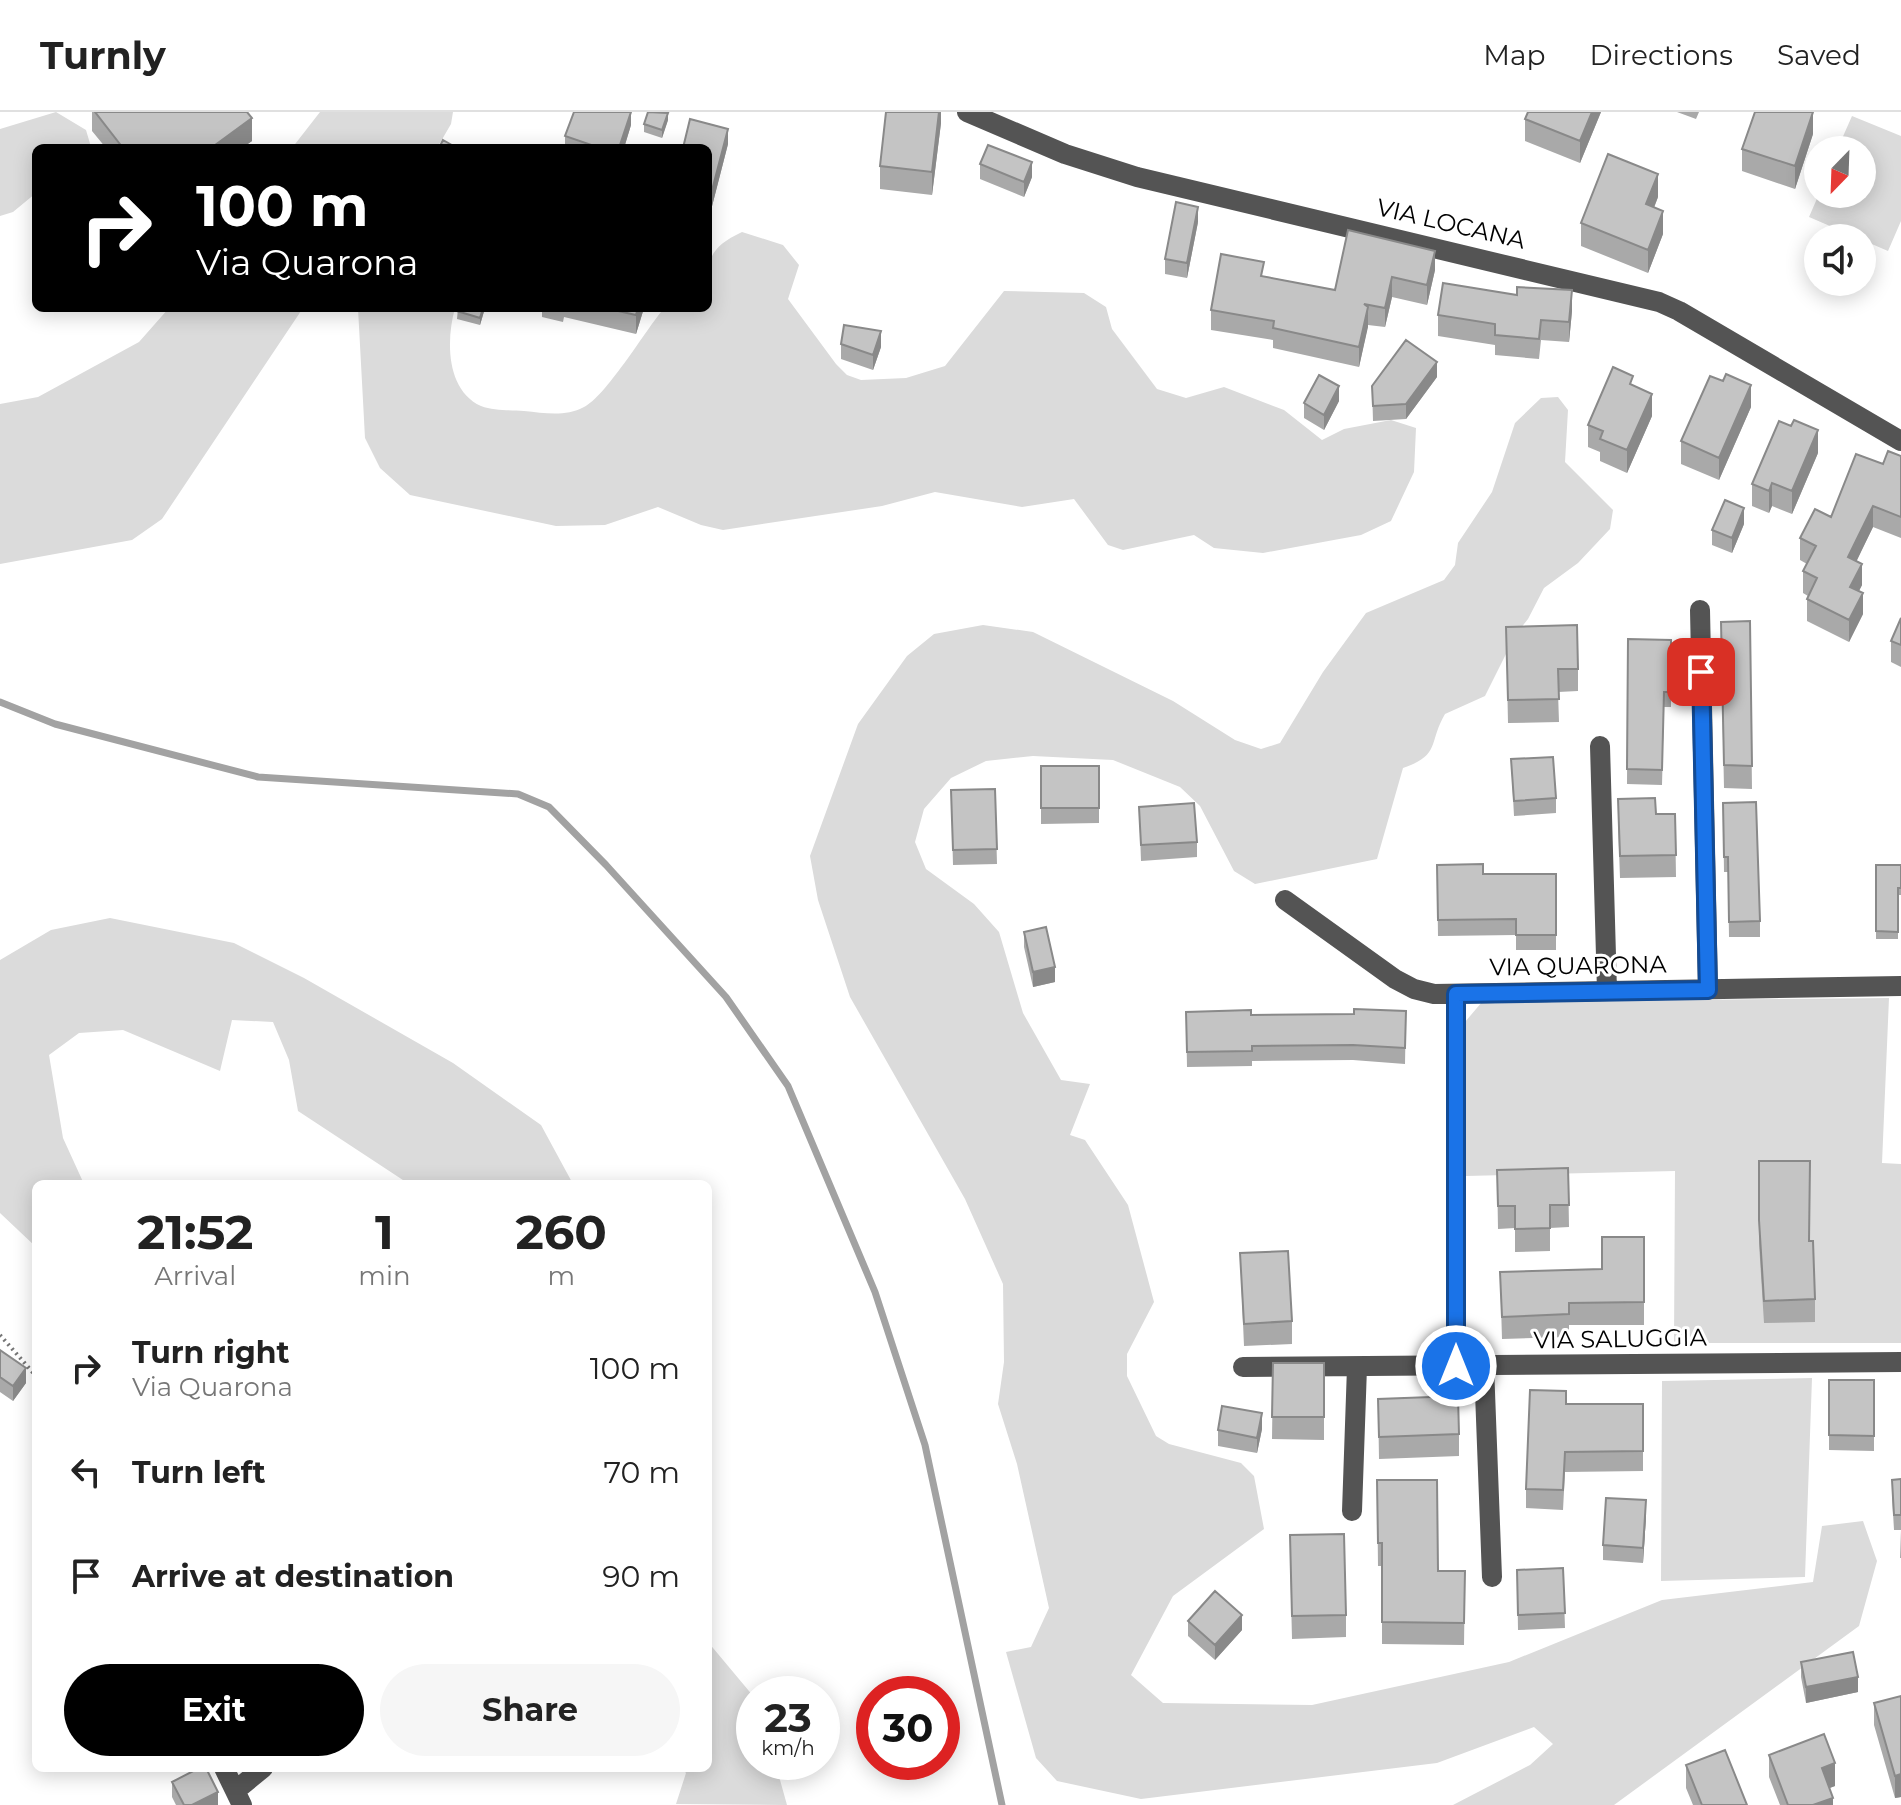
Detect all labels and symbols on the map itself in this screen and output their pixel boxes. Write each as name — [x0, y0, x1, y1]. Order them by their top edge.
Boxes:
north arrow — [1804, 136, 1876, 208]
street label: VIA LOCANA — [1374, 192, 1529, 255]
pin — [1667, 638, 1735, 706]
street label: VIA QUARONA — [1489, 949, 1668, 982]
street label: VIA SALUGGIA — [1533, 1322, 1708, 1355]
position arrow — [1414, 1324, 1498, 1408]
speed limit sign: 30 — [856, 1676, 960, 1780]

